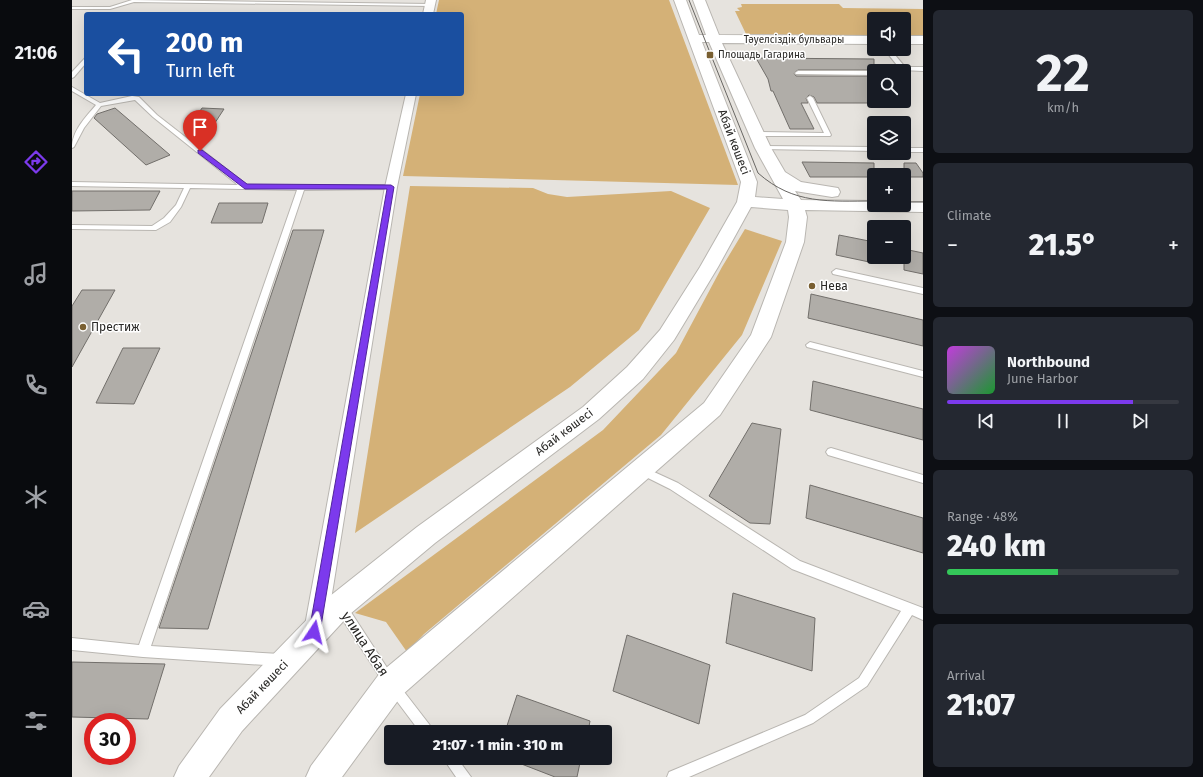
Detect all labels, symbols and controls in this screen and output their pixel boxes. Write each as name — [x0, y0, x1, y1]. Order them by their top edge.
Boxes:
map controls — [867, 12, 911, 264]
button: sound — [867, 12, 911, 56]
text: 200 m — [166, 26, 244, 59]
icon: left — [100, 28, 152, 80]
street label: Тәуелсіздік бульвары — [744, 33, 844, 46]
text: 21:06 — [15, 42, 57, 64]
text: 22 — [1036, 42, 1090, 105]
place label: Площадь Гагарина — [718, 49, 805, 61]
marker: Площадь Гагарина — [705, 50, 715, 60]
text: Turn left — [166, 60, 235, 82]
button: search — [867, 64, 911, 108]
text: km/h — [1047, 100, 1079, 115]
street label: Абай көшесі — [715, 107, 753, 177]
pin — [183, 110, 217, 151]
icon: arrive — [189, 116, 211, 138]
button: layers — [867, 116, 911, 160]
icon: directions — [22, 148, 50, 176]
button: + — [867, 168, 911, 212]
text: Climate — [947, 208, 991, 223]
button: − — [867, 220, 911, 264]
text: 21.5° — [1029, 227, 1097, 263]
text: − — [947, 232, 958, 259]
text: + — [1168, 232, 1179, 259]
icon: music — [22, 260, 50, 288]
place label: Нева — [820, 279, 848, 293]
marker: Нева — [807, 281, 817, 291]
place label: Престиж — [91, 320, 140, 334]
marker: Престиж — [78, 322, 88, 332]
text: Northbound — [1007, 353, 1090, 371]
icon: phone — [22, 371, 50, 399]
text: June Harbor — [1007, 371, 1078, 386]
street label: Абай көшесі — [532, 406, 596, 458]
icon: previous — [975, 410, 997, 432]
icon: pause — [1052, 410, 1074, 432]
icon: next — [1129, 410, 1151, 432]
icon: climate — [22, 483, 50, 511]
text: Range · 48% — [947, 509, 1018, 524]
text: 240 km — [947, 528, 1046, 564]
icon: car — [22, 595, 50, 623]
street label: улица Абая — [338, 608, 392, 680]
position arrow — [293, 611, 335, 653]
street label: Абай көшесі — [233, 657, 291, 717]
text: Arrival — [947, 668, 985, 683]
text: 21:07 — [947, 687, 1015, 723]
icon: filters — [22, 707, 50, 735]
speed limit sign: 30 — [84, 713, 136, 765]
text: 21:07 · 1 min · 310 m — [433, 736, 563, 754]

